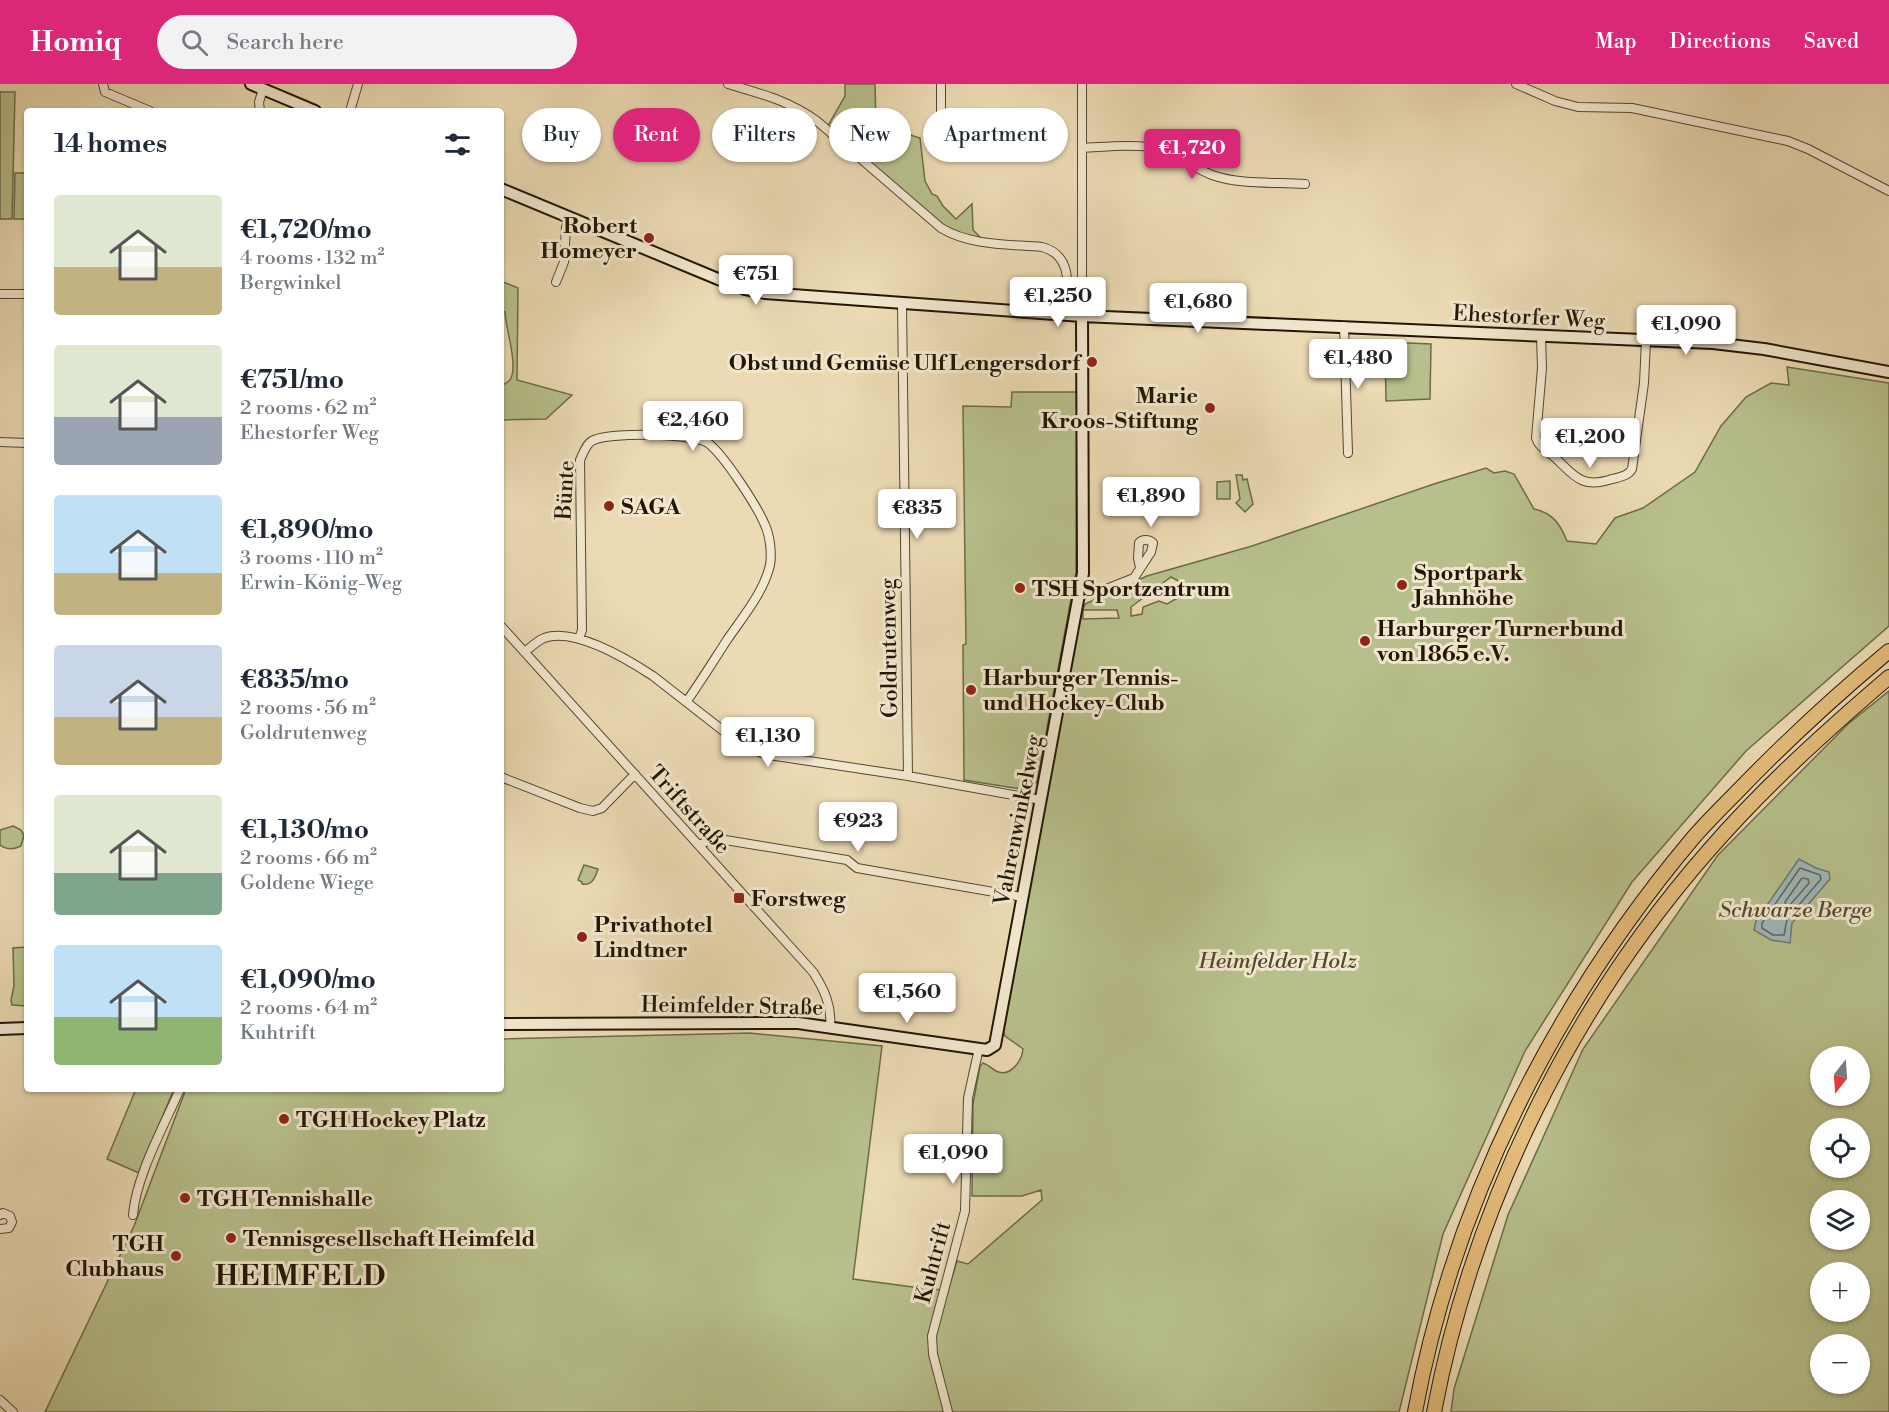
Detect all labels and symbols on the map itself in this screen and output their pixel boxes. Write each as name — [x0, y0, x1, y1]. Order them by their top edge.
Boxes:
pin: €1,720 — [1143, 129, 1241, 180]
place label: Robert Homeyer — [541, 213, 637, 265]
marker: Robert Homeyer — [642, 231, 656, 245]
pin: €751 — [720, 255, 792, 306]
pin: €1,250 — [1009, 277, 1107, 328]
pin: €1,680 — [1149, 283, 1247, 334]
street label: Ehestorfer Weg — [1452, 300, 1607, 335]
pin: €1,090 — [1637, 305, 1735, 356]
pin: €1,480 — [1309, 339, 1407, 390]
place label: Obst und Gemüse Ulf Lengersdorf — [729, 350, 1083, 377]
marker: Obst und Gemüse Ulf Lengersdorf — [1085, 355, 1099, 369]
place label: Marie Kroos-Stiftung — [1041, 383, 1199, 435]
pin: €2,460 — [644, 401, 742, 452]
marker: Marie Kroos-Stiftung — [1203, 401, 1217, 415]
pin: €1,200 — [1541, 418, 1639, 469]
street label: Bünte — [550, 459, 581, 522]
pin: €1,890 — [1102, 477, 1200, 528]
pin: €835 — [881, 489, 953, 540]
place label: SAGA — [621, 494, 682, 521]
marker: SAGA — [602, 499, 616, 513]
place label: Sportpark Jahnhöhe — [1411, 560, 1523, 612]
place label: TSH Sportzentrum — [1032, 576, 1230, 603]
street label: Goldrutenweg — [875, 577, 904, 718]
marker: Sportpark Jahnhöhe — [1395, 578, 1409, 592]
marker: TSH Sportzentrum — [1013, 581, 1027, 595]
place label: Harburger Turnerbund von 1865 e.V. — [1376, 616, 1624, 668]
marker: Harburger Turnerbund von 1865 e.V. — [1358, 634, 1372, 648]
place label: Harburger Tennis- und Hockey-Club — [983, 665, 1179, 717]
marker: Harburger Tennis- und Hockey-Club — [964, 683, 978, 697]
pin: €1,130 — [719, 717, 817, 768]
street label: Vahrenwinkelweg — [988, 732, 1048, 909]
street label: Triftstraße — [642, 760, 736, 860]
pin: €923 — [822, 802, 894, 853]
place label: Forstweg — [751, 886, 846, 913]
marker: Forstweg — [732, 891, 746, 905]
park label: Schwarze Berge — [1718, 897, 1872, 924]
place label: Privathotel Lindtner — [594, 912, 713, 964]
marker: Privathotel Lindtner — [575, 930, 589, 944]
park label: Heimfelder Holz — [1197, 948, 1358, 975]
pin: €1,560 — [858, 973, 956, 1024]
street label: Heimfelder Straße — [641, 991, 823, 1022]
north arrow — [1810, 1046, 1870, 1106]
place label: TGH Hockey Platz — [296, 1107, 486, 1134]
marker: TGH Hockey Platz — [277, 1112, 291, 1126]
pin: €1,090 — [904, 1134, 1002, 1185]
place label: TGH Tennishalle — [197, 1186, 373, 1213]
marker: TGH Tennishalle — [178, 1191, 192, 1205]
street label: Kuhtrift — [910, 1218, 957, 1306]
place label: Tennisgesellschaft Heimfeld — [243, 1226, 536, 1253]
place label: TGH Clubhaus — [65, 1231, 164, 1283]
marker: Tennisgesellschaft Heimfeld — [224, 1231, 238, 1245]
marker: TGH Clubhaus — [169, 1249, 183, 1263]
district label: HEIMFELD — [215, 1259, 387, 1294]

